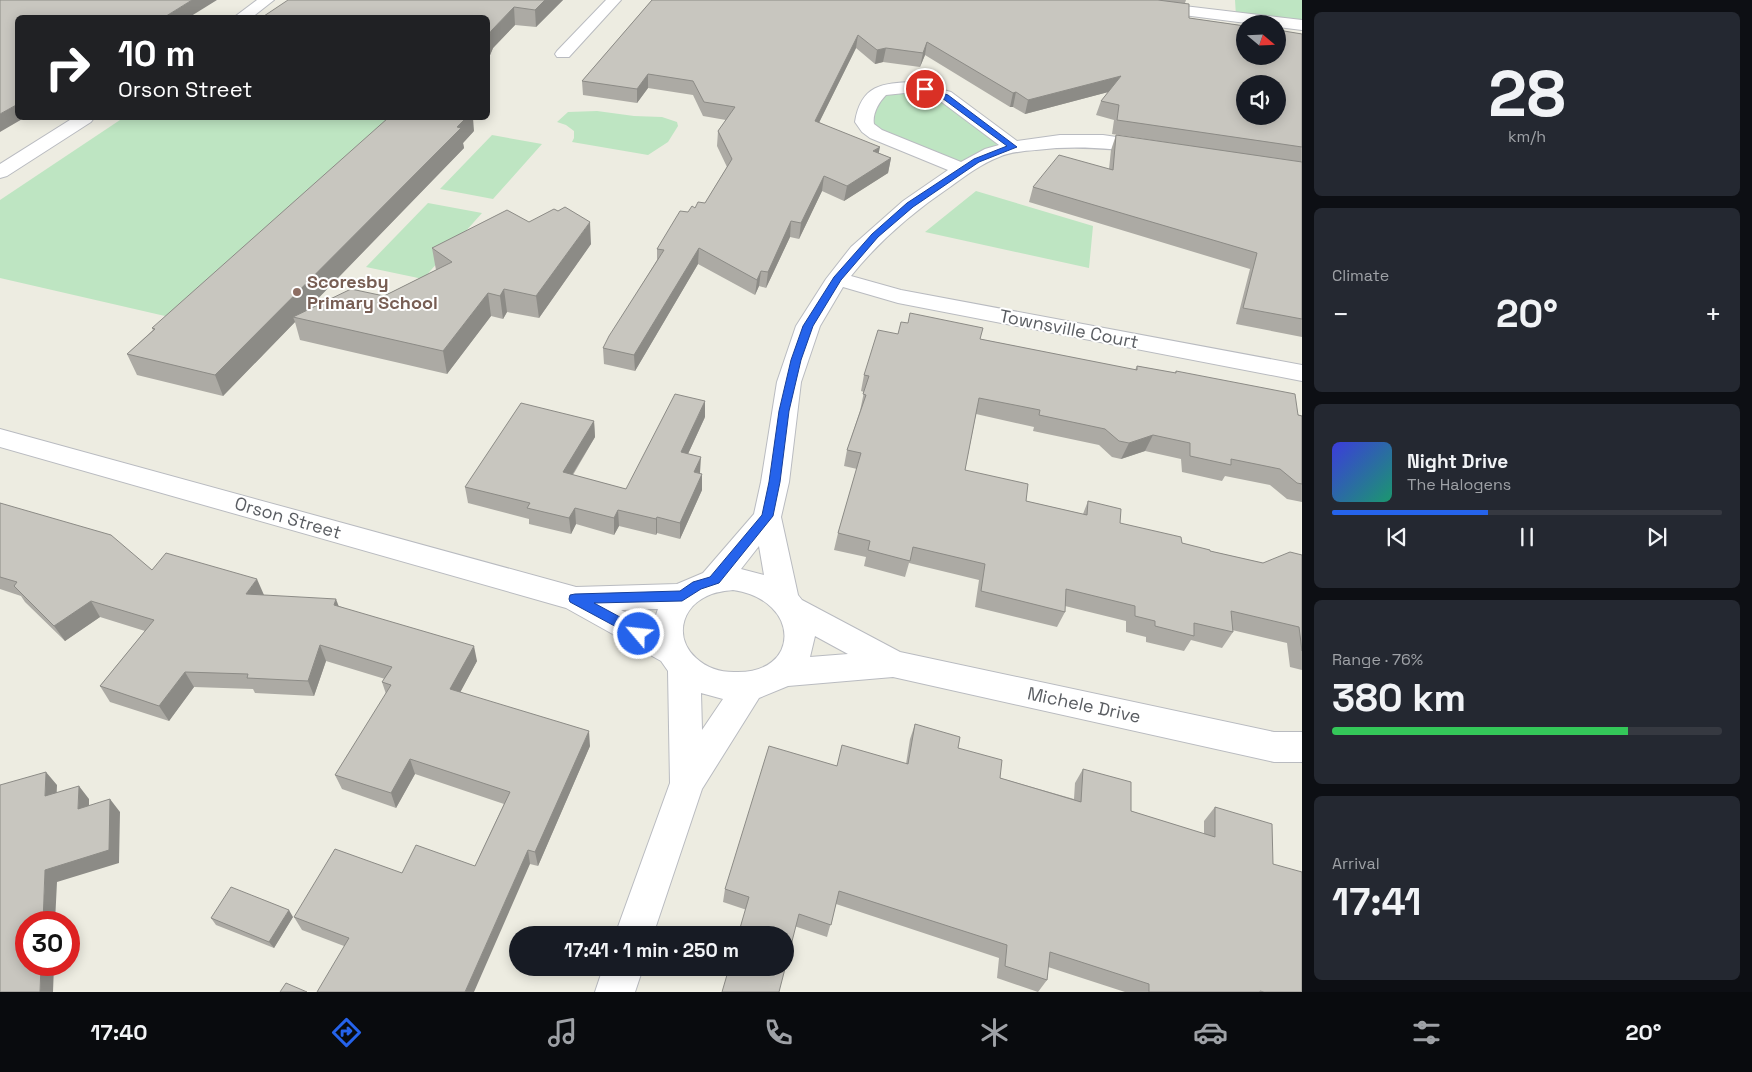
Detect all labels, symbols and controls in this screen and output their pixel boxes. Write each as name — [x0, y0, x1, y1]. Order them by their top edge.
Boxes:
north arrow — [1236, 15, 1286, 65]
map controls — [1236, 15, 1286, 125]
text: 10 m — [118, 32, 195, 76]
icon: right — [35, 35, 100, 100]
text: 28 — [1488, 52, 1566, 135]
pin — [904, 68, 946, 110]
text: Orson Street — [118, 75, 252, 103]
icon: arrive — [911, 75, 939, 103]
button: sound — [1236, 75, 1286, 125]
text: km/h — [1508, 126, 1546, 147]
text: Climate — [1332, 265, 1389, 286]
place label: Scoresby Primary School — [307, 270, 438, 314]
marker: Scoresby Primary School — [291, 286, 303, 298]
text: 20° — [1496, 290, 1558, 338]
text: − — [1332, 296, 1349, 332]
text: + — [1705, 296, 1722, 332]
street label: Townsville Court — [998, 304, 1141, 353]
text: Night Drive — [1407, 449, 1508, 474]
text: The Halogens — [1407, 474, 1511, 495]
street label: Orson Street — [232, 491, 344, 544]
icon: previous — [1383, 523, 1411, 551]
icon: pause — [1513, 523, 1541, 551]
icon: next — [1643, 523, 1671, 551]
position arrow — [612, 607, 664, 659]
text: Range · 76% — [1332, 649, 1423, 670]
text: 380 km — [1332, 674, 1466, 722]
street label: Michele Drive — [1025, 681, 1143, 728]
text: Arrival — [1332, 853, 1380, 874]
text: 17:41 — [1332, 878, 1421, 926]
speed limit sign: 30 — [15, 911, 80, 976]
text: 17:41 · 1 min · 250 m — [564, 938, 739, 963]
icon: directions — [329, 1015, 364, 1050]
icon: music — [545, 1015, 580, 1050]
icon: phone — [761, 1015, 796, 1050]
icon: climate — [977, 1015, 1012, 1050]
icon: car — [1193, 1015, 1228, 1050]
icon: filters — [1409, 1015, 1444, 1050]
text: 17:40 — [91, 1018, 148, 1046]
text: 20° — [1625, 1018, 1661, 1046]

